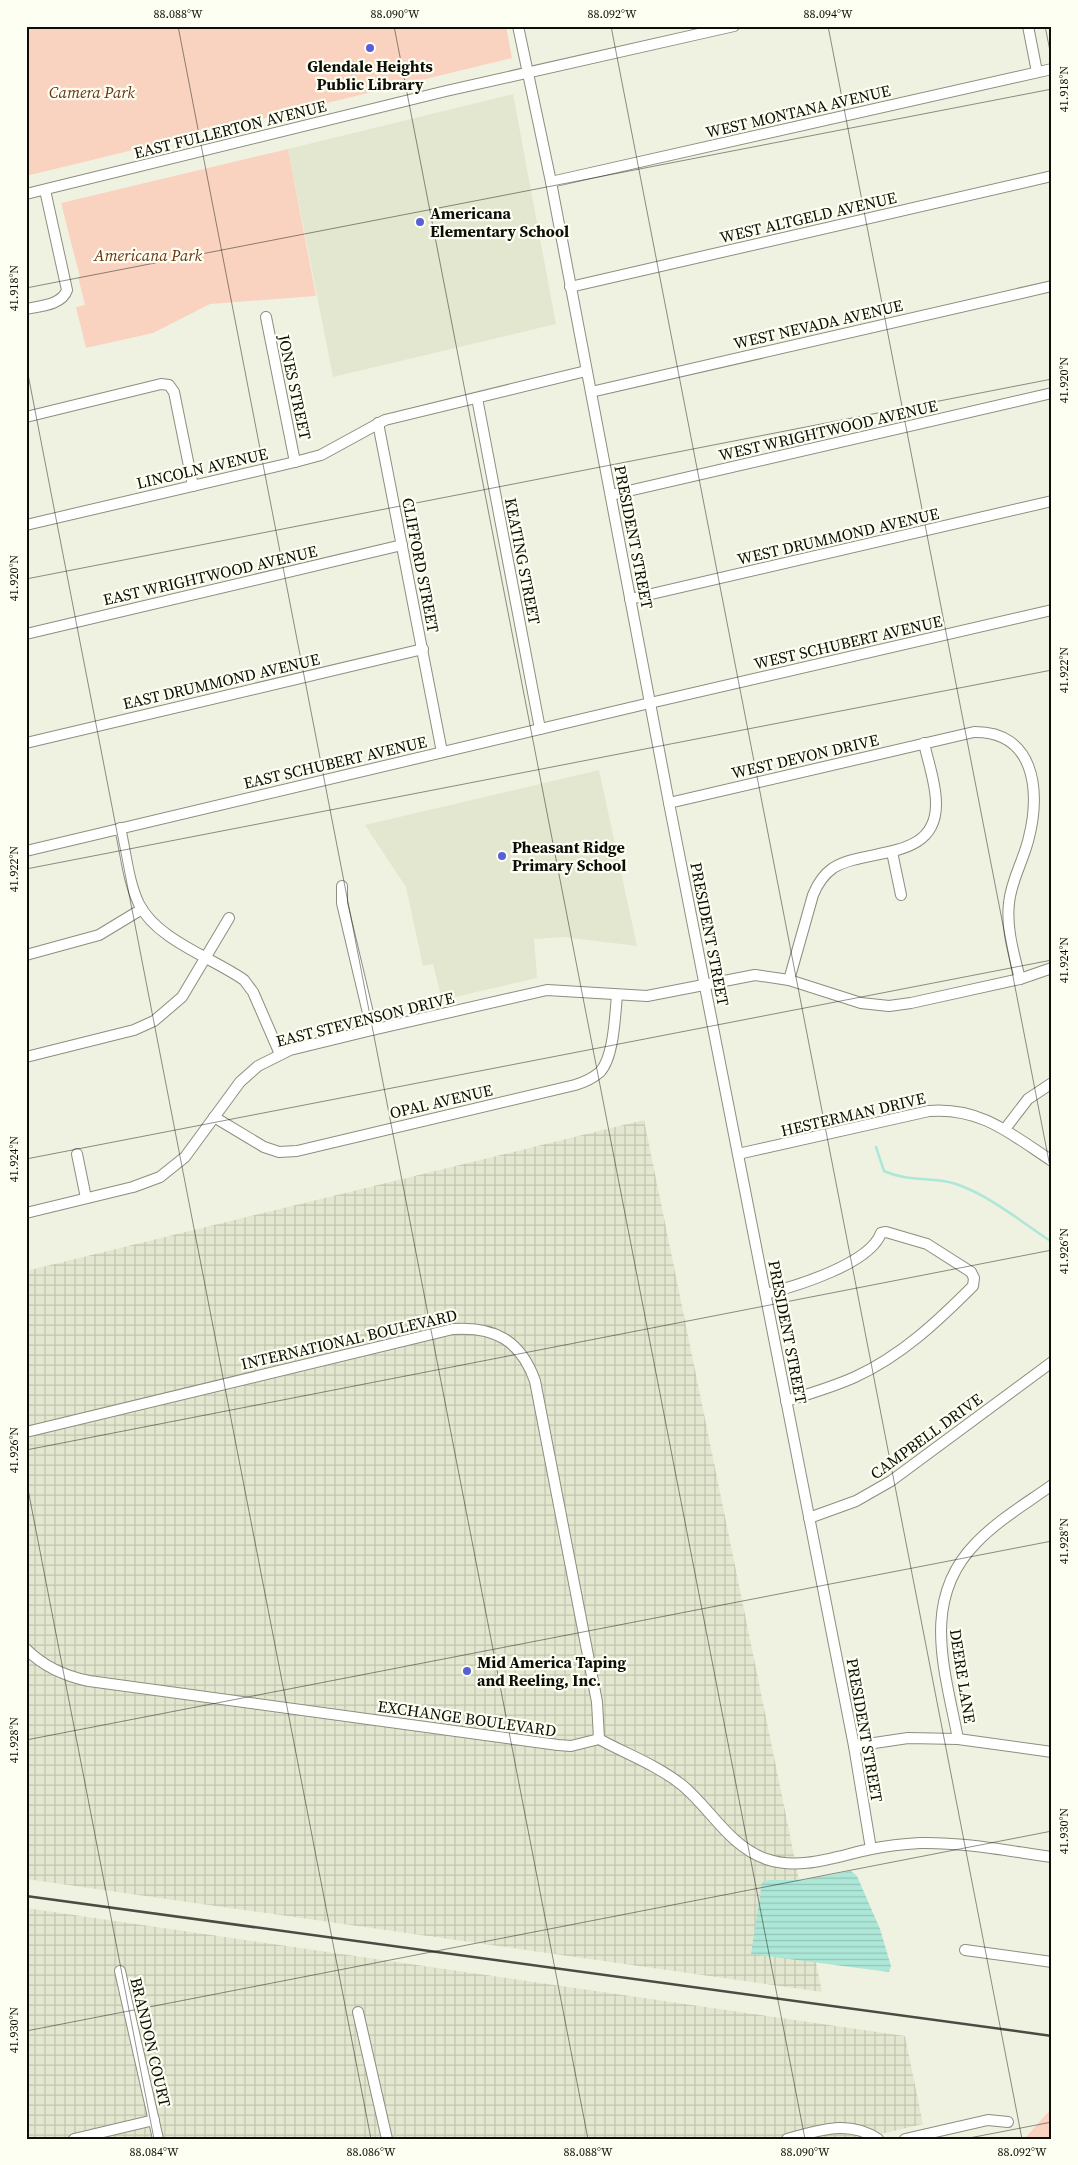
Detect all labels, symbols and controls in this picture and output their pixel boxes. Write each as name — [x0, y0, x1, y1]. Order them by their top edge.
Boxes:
text: 88.088°W — [153, 6, 203, 22]
text: 88.090°W — [370, 6, 420, 22]
text: 88.092°W — [587, 6, 637, 22]
text: 88.094°W — [803, 6, 853, 22]
marker: Glendale Heights Public Library — [364, 42, 376, 54]
place label: Glendale Heights Public Library — [307, 55, 433, 95]
text: 41.918°N — [1056, 66, 1072, 112]
street label: WEST MONTANA AVENUE — [703, 79, 893, 143]
park label: Camera Park — [49, 81, 135, 103]
street label: EAST FULLERTON AVENUE — [131, 94, 329, 164]
street label: WEST ALTGELD AVENUE — [717, 186, 899, 248]
place label: Americana Elementary School — [430, 202, 569, 242]
marker: Americana Elementary School — [414, 216, 426, 228]
park label: Americana Park — [93, 244, 202, 266]
text: 41.918°N — [6, 265, 22, 311]
street label: WEST NEVADA AVENUE — [731, 294, 905, 354]
street label: JONES STREET — [273, 331, 317, 442]
text: 41.920°N — [1056, 357, 1072, 403]
street label: WEST WRIGHTWOOD AVENUE — [716, 394, 940, 466]
street label: LINCOLN AVENUE — [134, 442, 270, 494]
street label: PRESIDENT STREET — [609, 463, 659, 611]
street label: CLIFFORD STREET — [397, 496, 445, 635]
street label: KEATING STREET — [500, 496, 546, 627]
street label: WEST DRUMMOND AVENUE — [735, 502, 941, 570]
street label: EAST WRIGHTWOOD AVENUE — [101, 540, 320, 610]
text: 41.920°N — [6, 555, 22, 601]
street label: WEST SCHUBERT AVENUE — [752, 610, 945, 674]
text: 41.922°N — [1056, 647, 1072, 693]
street label: EAST DRUMMOND AVENUE — [120, 648, 322, 714]
street label: WEST DEVON DRIVE — [729, 728, 881, 784]
street label: EAST SCHUBERT AVENUE — [241, 730, 429, 794]
place label: Pheasant Ridge Primary School — [512, 836, 626, 876]
text: 41.922°N — [6, 846, 22, 892]
marker: Pheasant Ridge Primary School — [496, 850, 508, 862]
street label: PRESIDENT STREET — [685, 860, 735, 1008]
text: 41.924°N — [1056, 937, 1072, 983]
street label: EAST STEVENSON DRIVE — [274, 986, 457, 1052]
street label: OPAL AVENUE — [387, 1078, 495, 1124]
street label: HESTERMAN DRIVE — [778, 1087, 928, 1141]
text: 41.924°N — [6, 1136, 22, 1182]
text: 41.926°N — [1056, 1228, 1072, 1274]
street label: PRESIDENT STREET — [763, 1258, 813, 1406]
street label: INTERNATIONAL BOULEVARD — [239, 1303, 459, 1375]
street label: CAMPBELL DRIVE — [865, 1388, 987, 1484]
text: 41.926°N — [6, 1427, 22, 1473]
text: 41.928°N — [1056, 1518, 1072, 1564]
street label: DEERE LANE — [945, 1627, 981, 1725]
place label: Mid America Taping and Reeling, Inc. — [477, 1651, 626, 1691]
street label: PRESIDENT STREET — [842, 1656, 889, 1804]
marker: Mid America Taping and Reeling, Inc. — [461, 1665, 473, 1677]
street label: EXCHANGE BOULEVARD — [376, 1695, 558, 1741]
text: 41.928°N — [6, 1717, 22, 1763]
text: 41.930°N — [1056, 1808, 1072, 1854]
street label: BRANDON COURT — [125, 1975, 177, 2109]
text: 41.930°N — [6, 2007, 22, 2053]
text: 88.084°W — [129, 2144, 179, 2160]
text: 88.086°W — [346, 2144, 396, 2160]
text: 88.088°W — [563, 2144, 613, 2160]
text: 88.090°W — [780, 2144, 830, 2160]
text: 88.092°W — [997, 2144, 1047, 2160]

